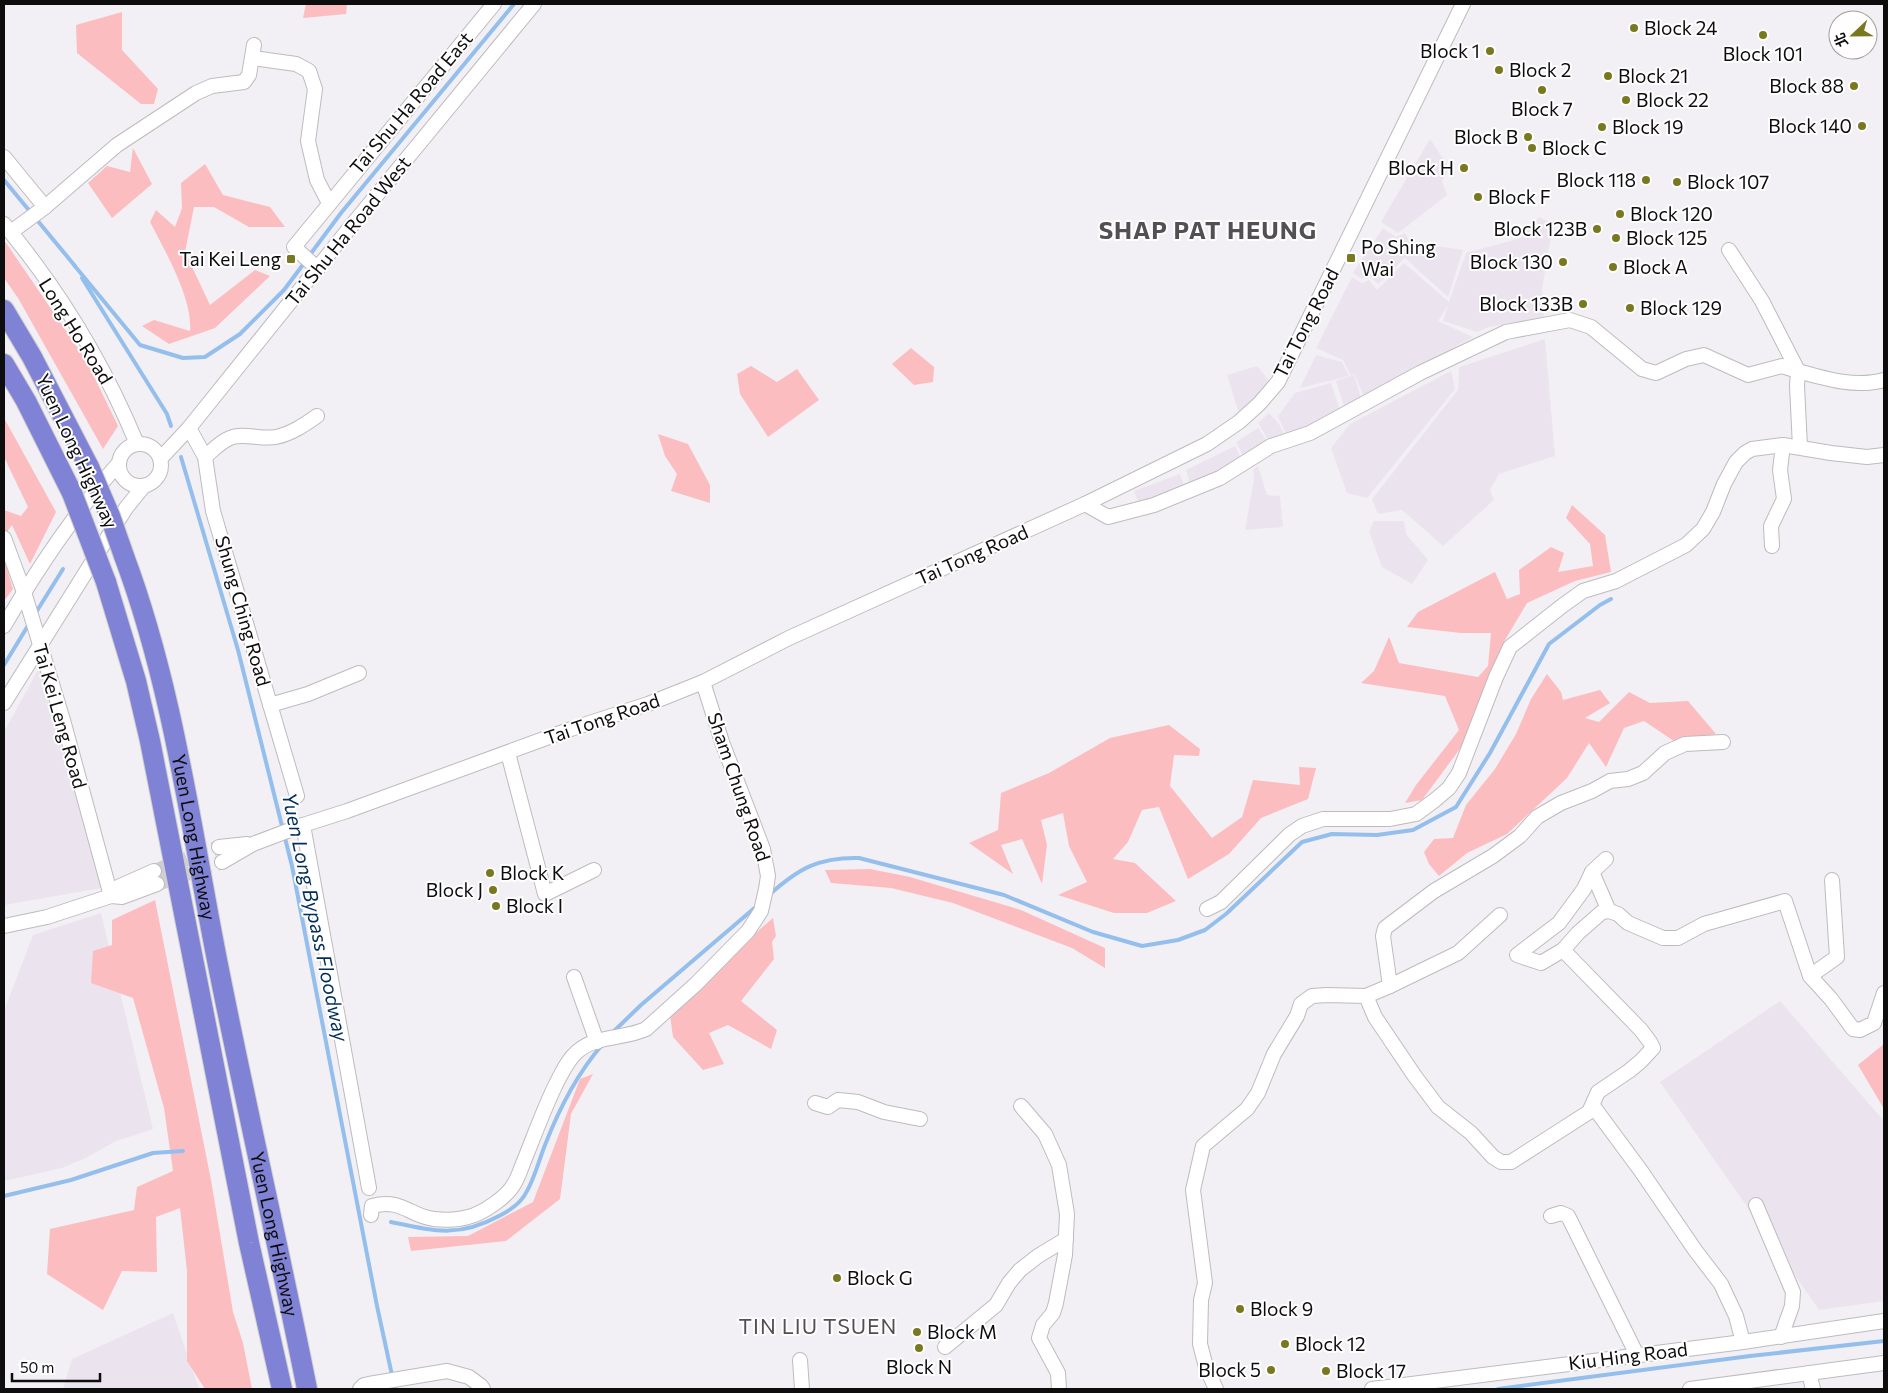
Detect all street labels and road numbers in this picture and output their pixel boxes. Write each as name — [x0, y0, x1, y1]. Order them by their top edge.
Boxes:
street label: Tai Shu Ha Road East — [344, 27, 477, 179]
street label: Tai Shu Ha Road West — [280, 151, 415, 310]
street label: Tai Tong Road — [1268, 264, 1343, 382]
street label: Long Ho Road — [35, 273, 118, 388]
street label: Yuen Long Highway — [32, 370, 123, 532]
street label: Tai Tong Road — [912, 520, 1031, 590]
street label: Shung Ching Road — [211, 533, 276, 689]
street label: Tai Kei Leng Road — [29, 641, 92, 791]
street label: Tai Tong Road — [541, 688, 662, 749]
street label: Sham Chung Road — [703, 709, 776, 864]
street label: Yuen Long Highway — [168, 752, 221, 922]
street label: Yuen Long Highway — [246, 1149, 304, 1319]
street label: Kiu Hing Road — [1567, 1337, 1689, 1374]

